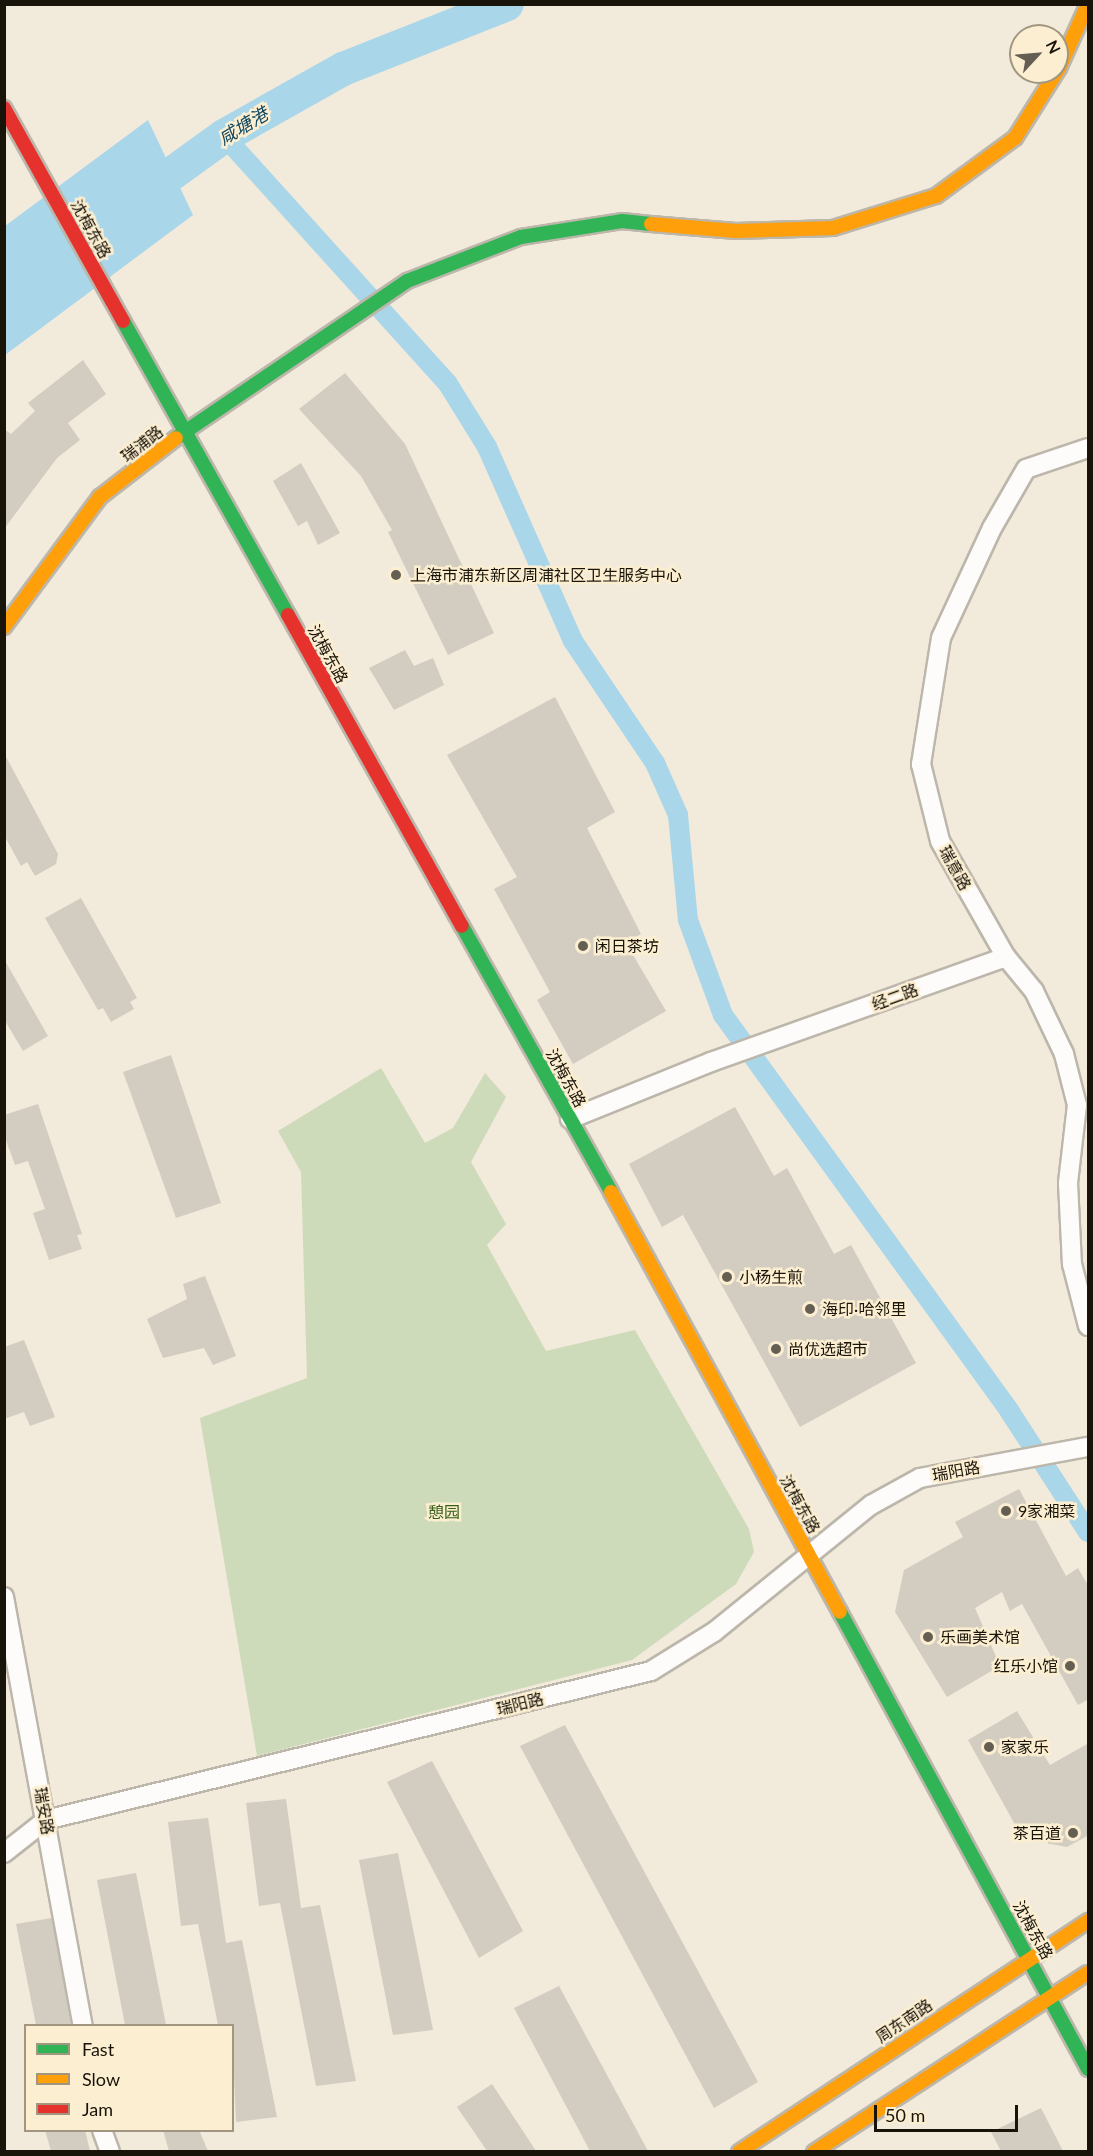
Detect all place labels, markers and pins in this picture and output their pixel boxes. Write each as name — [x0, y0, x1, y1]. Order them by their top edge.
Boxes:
place label: 上海市浦东新区周浦社区卫生服务中心 — [410, 565, 682, 585]
marker: 上海市浦东新区周浦社区卫生服务中心 — [387, 566, 405, 584]
place label: 闲日茶坊 — [595, 936, 659, 956]
marker: 闲日茶坊 — [576, 939, 590, 953]
place label: 小杨生煎 — [739, 1267, 803, 1287]
marker: 小杨生煎 — [720, 1270, 734, 1284]
place label: 海印·哈邻里 — [822, 1299, 906, 1319]
marker: 海印·哈邻里 — [803, 1302, 817, 1316]
place label: 尚优选超市 — [788, 1339, 868, 1359]
marker: 尚优选超市 — [769, 1342, 783, 1356]
place label: 9家湘菜 — [1018, 1501, 1075, 1521]
marker: 9家湘菜 — [999, 1504, 1013, 1518]
place label: 乐画美术馆 — [940, 1627, 1020, 1647]
marker: 乐画美术馆 — [921, 1630, 935, 1644]
place label: 红乐小馆 — [994, 1656, 1058, 1676]
marker: 红乐小馆 — [1063, 1659, 1077, 1673]
place label: 家家乐 — [1001, 1737, 1049, 1757]
marker: 家家乐 — [982, 1740, 996, 1754]
place label: 茶百道 — [1013, 1823, 1061, 1843]
marker: 茶百道 — [1066, 1826, 1080, 1840]

